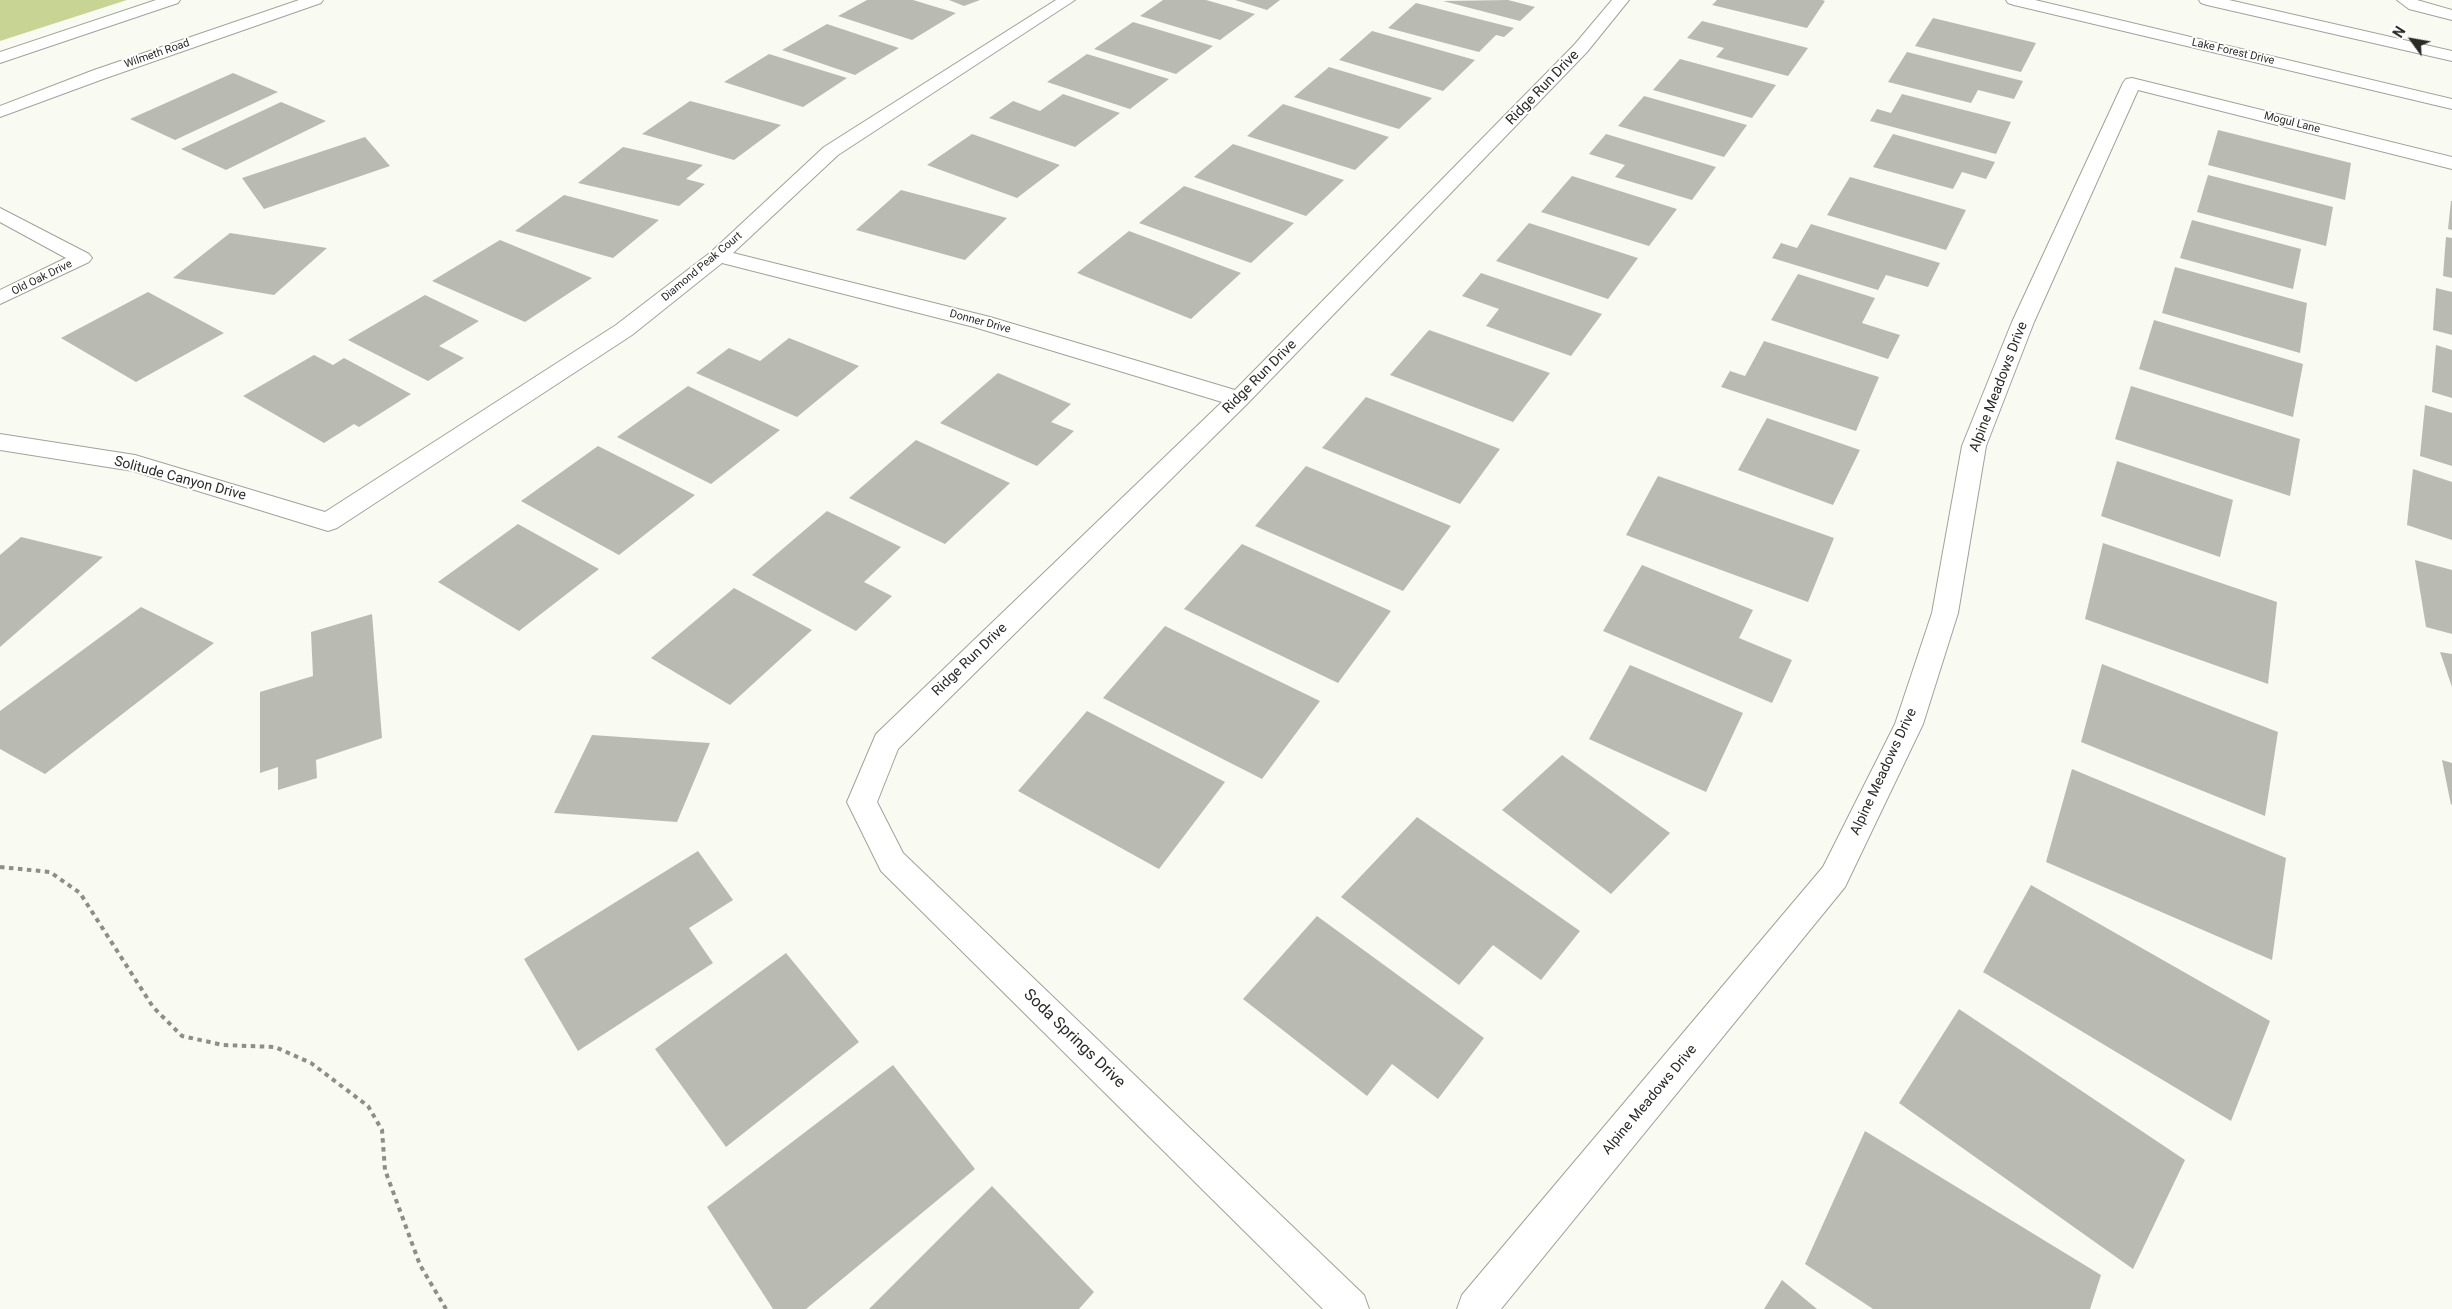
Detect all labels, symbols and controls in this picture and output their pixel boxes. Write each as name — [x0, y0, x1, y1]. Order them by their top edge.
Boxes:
north arrow — [2387, 15, 2437, 65]
text: N — [2390, 24, 2409, 40]
street label: Lake Forest Drive — [2190, 36, 2276, 68]
street label: Wilmeth Road — [123, 37, 191, 71]
street label: Ridge Run Drive — [1503, 47, 1583, 129]
street label: Mogul Lane — [2263, 110, 2321, 136]
street label: Diamond Peak Court — [659, 230, 745, 304]
street label: Old Oak Drive — [10, 258, 74, 298]
street label: Donner Drive — [948, 308, 1012, 336]
street label: Alpine Meadows Drive — [1966, 319, 2032, 455]
street label: Ridge Run Drive — [1220, 337, 1300, 417]
street label: Solitude Canyon Drive — [112, 453, 248, 505]
street label: Ridge Run Drive — [929, 620, 1011, 700]
street label: Alpine Meadows Drive — [1847, 706, 1921, 838]
street label: Soda Springs Drive — [1019, 986, 1129, 1092]
street label: Alpine Meadows Drive — [1599, 1042, 1701, 1158]

